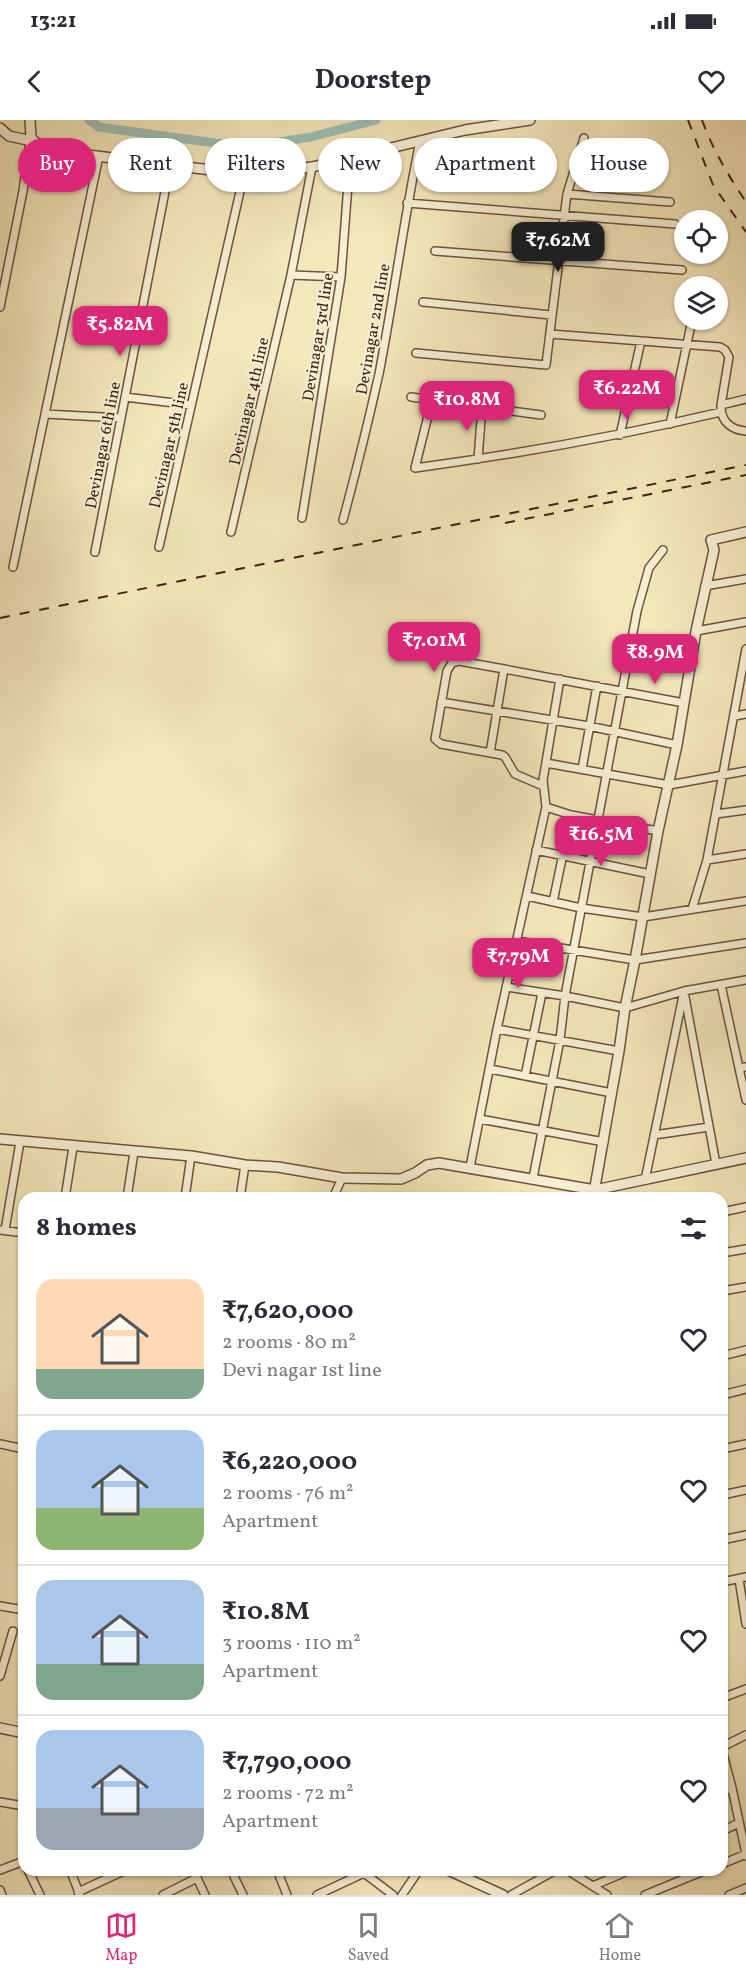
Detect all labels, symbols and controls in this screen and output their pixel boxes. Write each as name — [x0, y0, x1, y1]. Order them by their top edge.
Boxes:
text: 13:21 — [30, 6, 77, 37]
text: Doorstep — [315, 62, 431, 100]
icon: back — [18, 65, 51, 98]
icon: heart — [695, 65, 728, 98]
chip: Buy — [18, 138, 96, 192]
chip: Rent — [108, 138, 193, 192]
chip: Filters — [205, 138, 306, 192]
chip: New — [318, 138, 402, 192]
chip: Apartment — [414, 138, 557, 192]
chip: House — [569, 138, 669, 192]
map controls — [674, 210, 728, 330]
button: locate — [674, 210, 728, 264]
pin: ₹7.62M — [509, 222, 607, 273]
text: ₹7.62M — [525, 227, 591, 255]
street label: Devinagar 2nd line — [352, 262, 396, 397]
street label: Devinagar 3rd line — [298, 271, 340, 403]
button: layers — [674, 276, 728, 330]
pin: ₹5.82M — [71, 306, 169, 357]
text: ₹5.82M — [87, 311, 153, 339]
street label: Devinagar 4th line — [225, 335, 275, 468]
pin: ₹6.22M — [578, 370, 676, 421]
text: ₹6.22M — [593, 375, 661, 403]
street label: Devinagar 6th line — [81, 380, 127, 511]
street label: Devinagar 5th line — [145, 380, 195, 511]
pin: ₹10.8M — [418, 381, 516, 432]
text: ₹10.8M — [433, 386, 501, 414]
pin: ₹7.01M — [385, 622, 483, 673]
text: ₹7.01M — [402, 627, 466, 655]
pin: ₹8.9M — [613, 634, 697, 685]
text: ₹8.9M — [626, 639, 684, 667]
pin: ₹16.5M — [552, 816, 650, 867]
text: ₹16.5M — [569, 821, 633, 849]
pin: ₹7.79M — [469, 938, 567, 989]
text: ₹7.79M — [486, 943, 550, 971]
text: 8 homes — [36, 1210, 137, 1246]
icon: filters — [677, 1212, 710, 1245]
text: ₹7,620,000 — [222, 1293, 354, 1329]
icon: home — [84, 1303, 156, 1375]
icon: heart — [677, 1323, 710, 1356]
text: 2 rooms · 80 m² — [222, 1329, 356, 1357]
text: Devi nagar 1st line — [222, 1357, 382, 1385]
text: ₹6,220,000 — [222, 1444, 357, 1480]
icon: home — [84, 1454, 156, 1526]
icon: heart — [677, 1474, 710, 1507]
text: 2 rooms · 76 m² — [222, 1480, 354, 1508]
text: Apartment — [222, 1508, 318, 1536]
text: ₹10.8M — [222, 1594, 310, 1630]
icon: home — [84, 1604, 156, 1676]
icon: heart — [677, 1624, 710, 1657]
text: 3 rooms · 110 m² — [222, 1630, 361, 1658]
text: Apartment — [222, 1658, 318, 1686]
text: ₹7,790,000 — [222, 1744, 352, 1780]
icon: home — [84, 1754, 156, 1826]
icon: heart — [677, 1774, 710, 1807]
text: 2 rooms · 72 m² — [222, 1780, 354, 1808]
text: Apartment — [222, 1808, 318, 1836]
tab: Map — [105, 1909, 138, 1967]
tab: Saved — [348, 1909, 389, 1967]
tab: Home — [599, 1909, 641, 1967]

